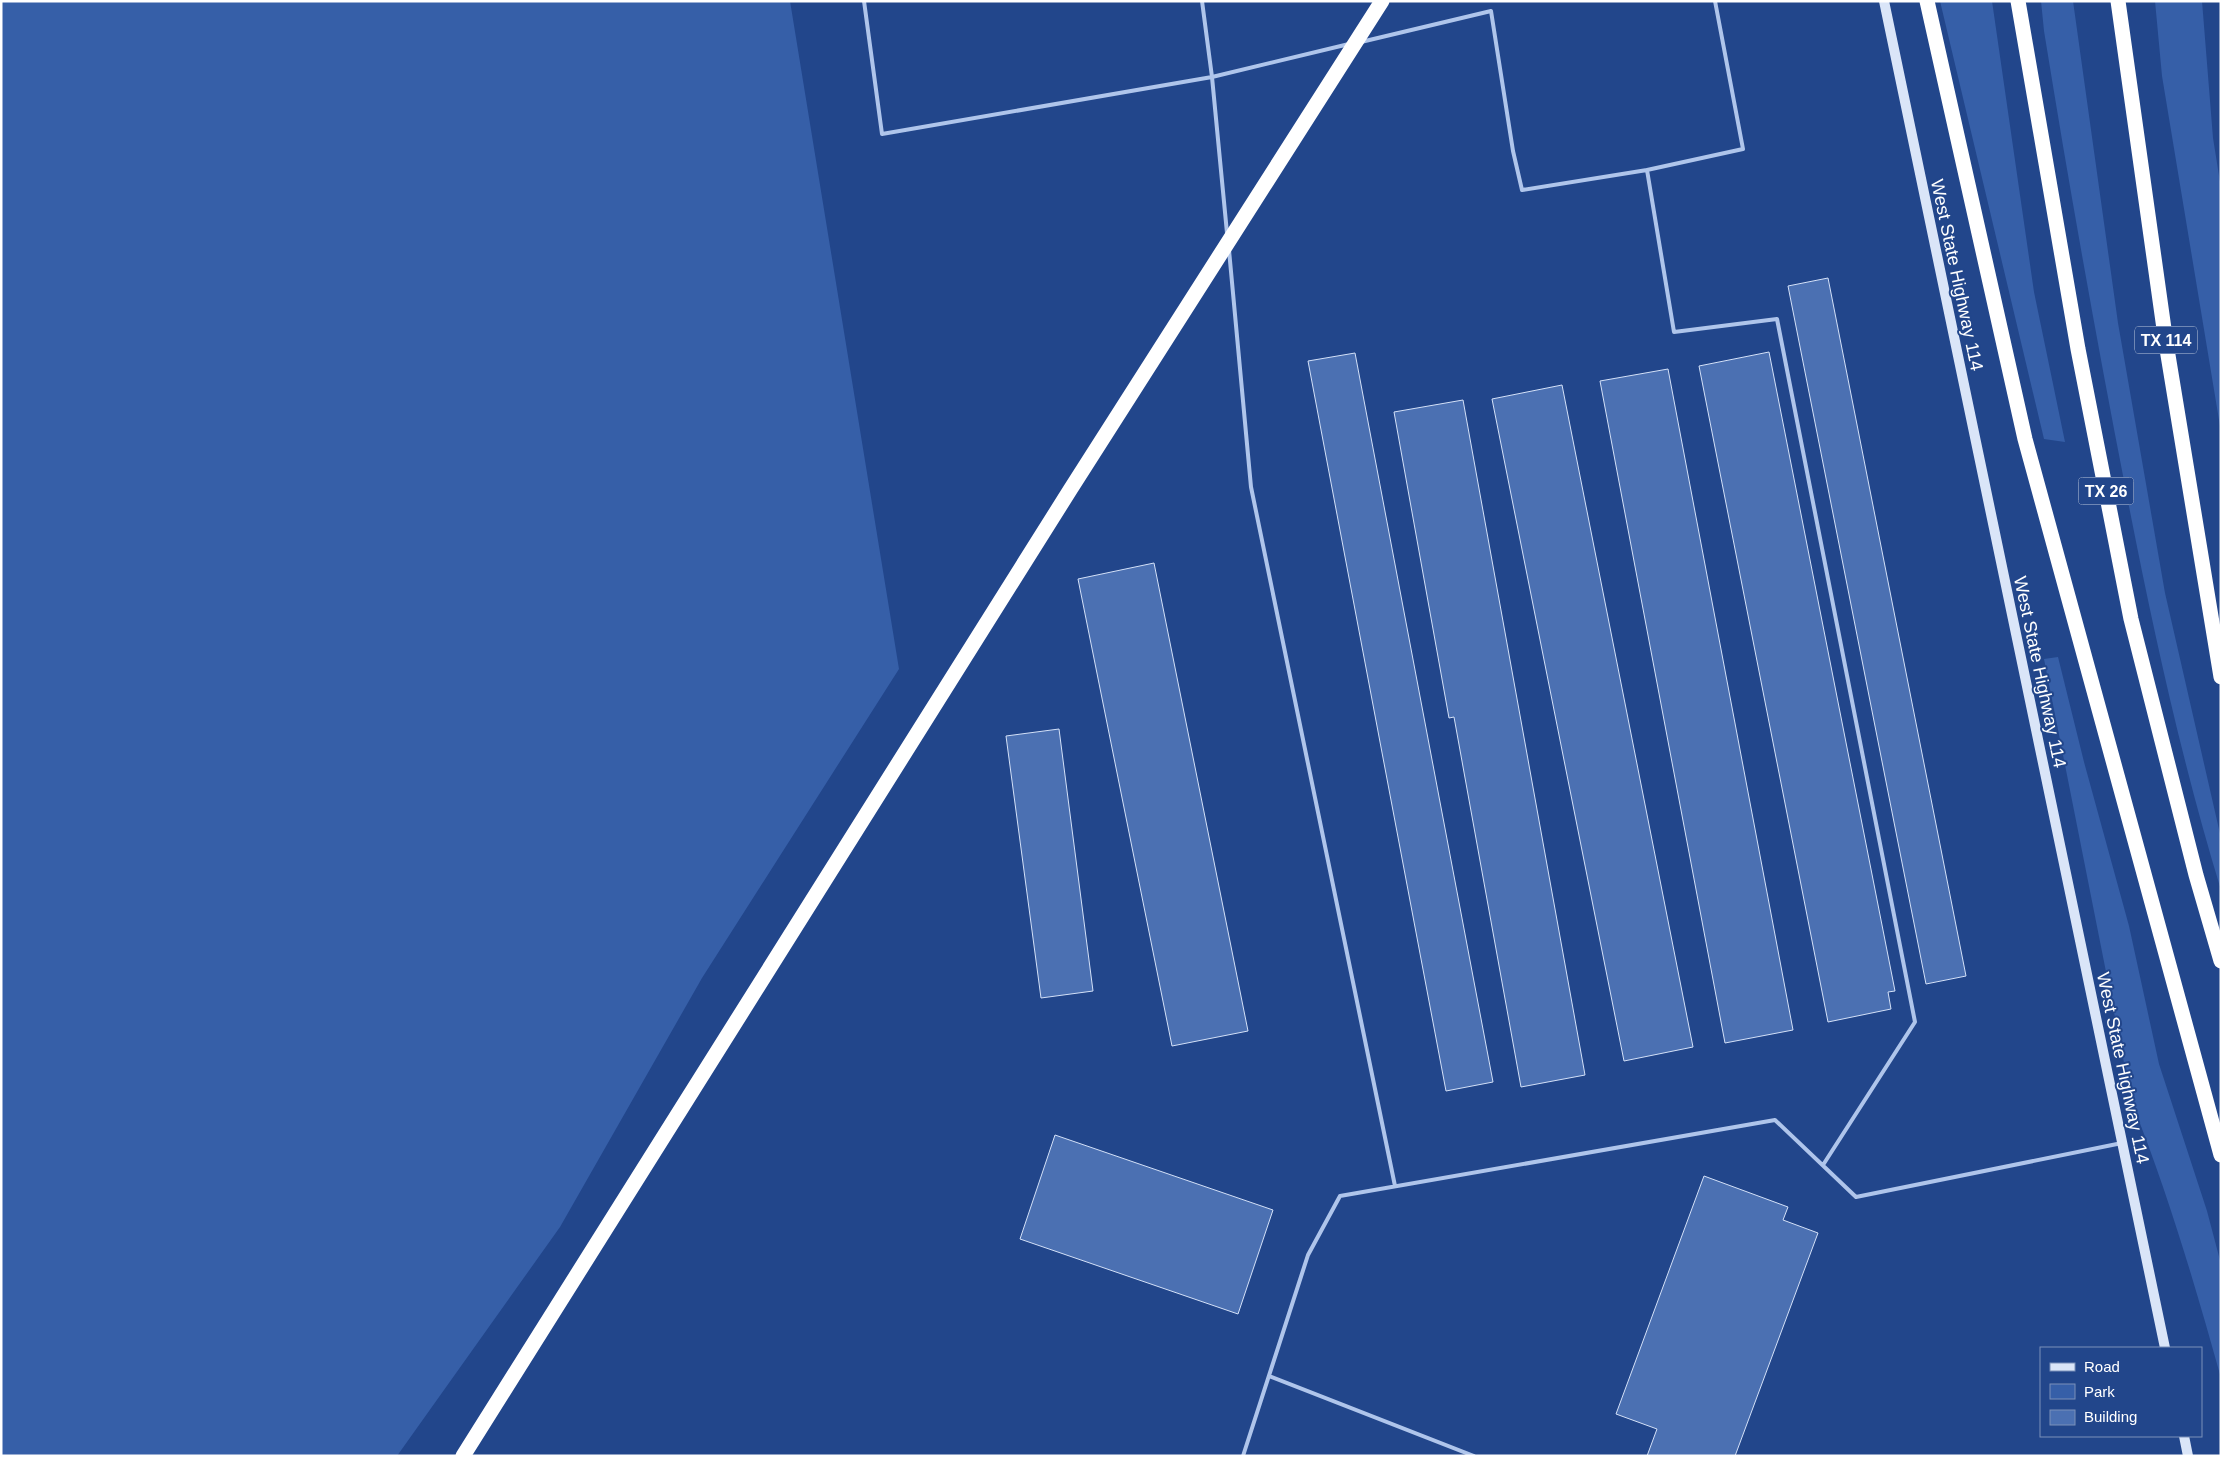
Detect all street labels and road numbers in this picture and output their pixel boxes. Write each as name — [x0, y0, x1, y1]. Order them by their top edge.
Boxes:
street label: West State Highway 114 — [1927, 177, 1987, 373]
road number: TX 114 — [2135, 326, 2197, 354]
road number: TX 26 — [2078, 478, 2134, 504]
street label: West State Highway 114 — [2010, 574, 2070, 770]
street label: West State Highway 114 — [2093, 970, 2153, 1166]

